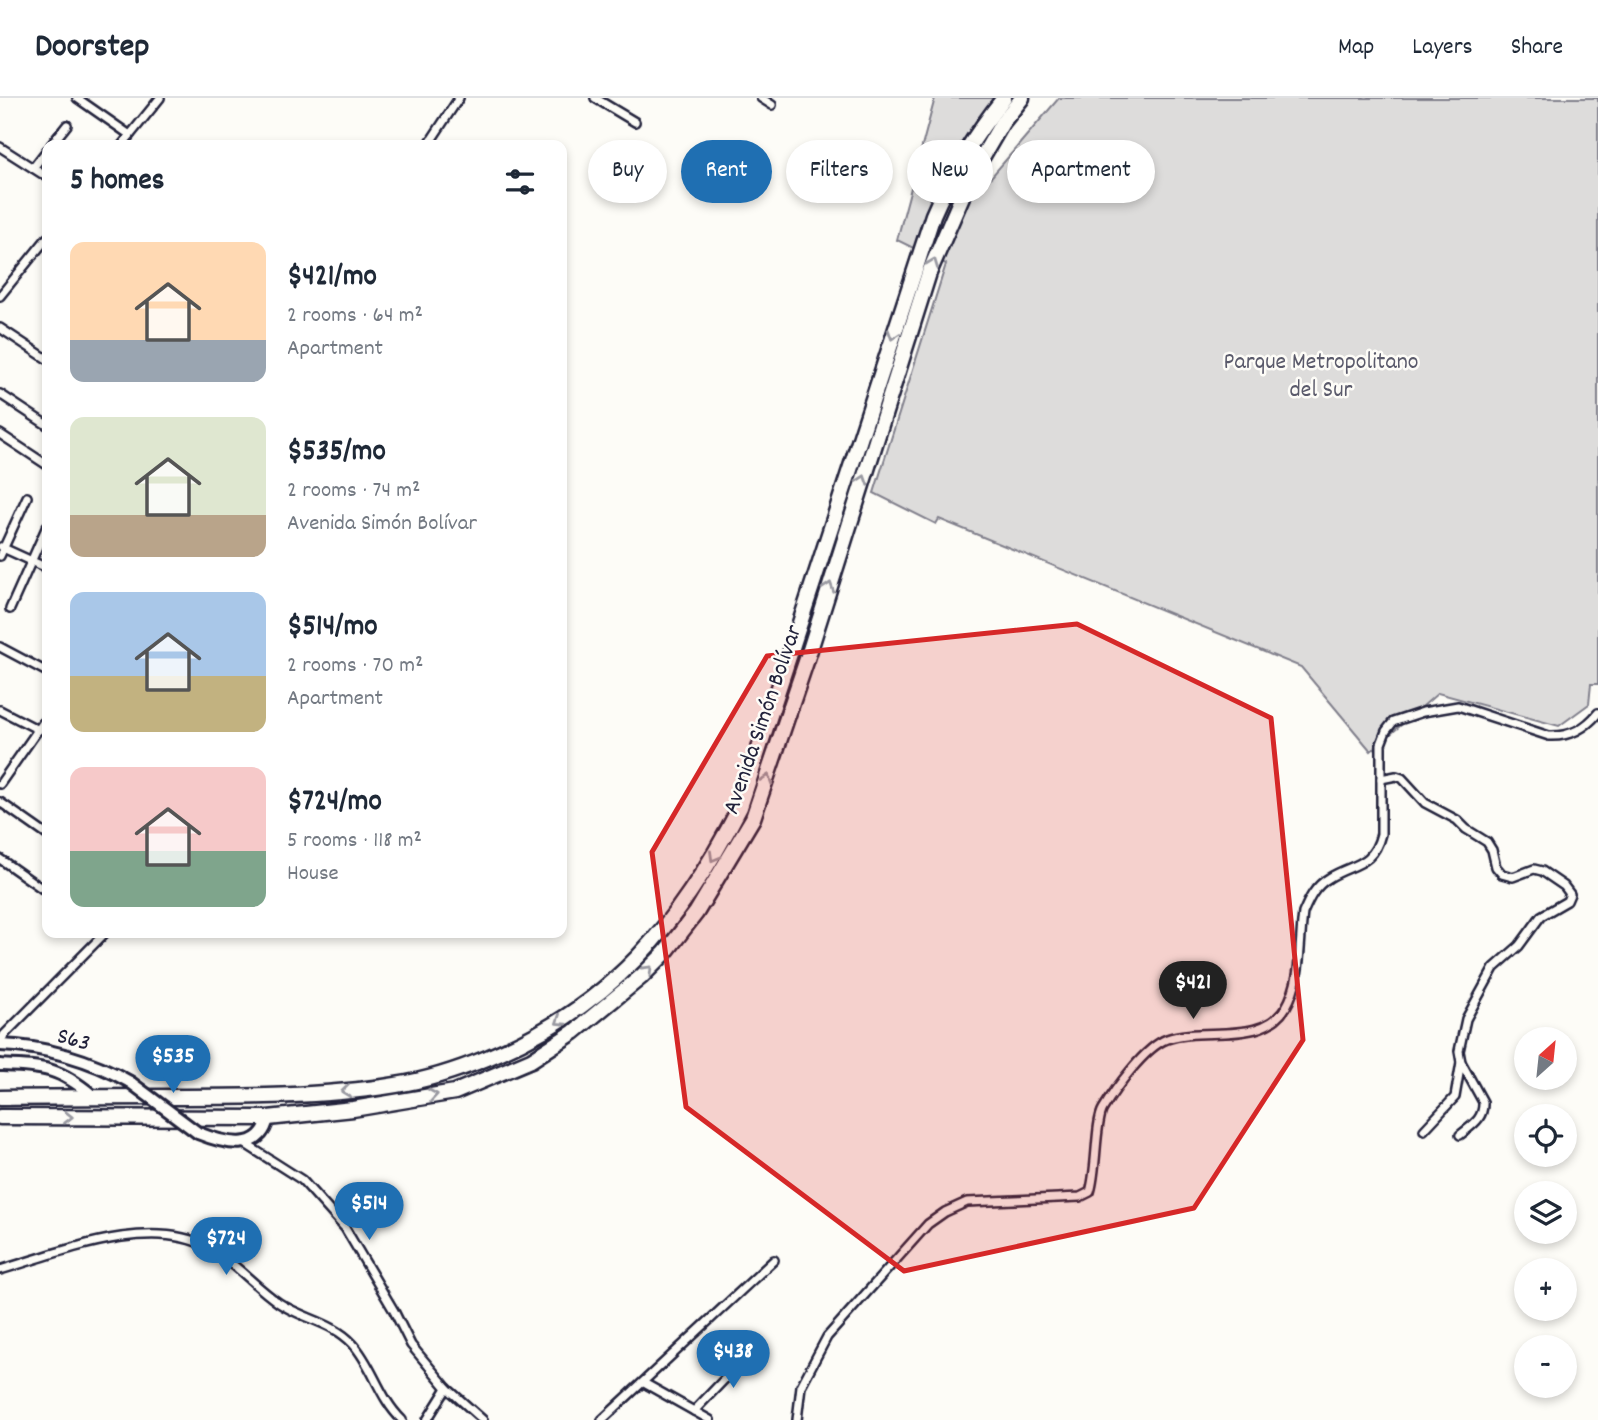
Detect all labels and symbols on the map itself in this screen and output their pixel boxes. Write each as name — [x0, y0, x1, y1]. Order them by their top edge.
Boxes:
one-way arrow — [925, 258, 939, 270]
one-way arrow — [887, 329, 902, 341]
park label: Parque Metropolitano del Sur — [1224, 346, 1418, 408]
one-way arrow — [855, 474, 870, 486]
one-way arrow — [821, 582, 836, 594]
street label: Avenida Simón Bolívar — [715, 621, 812, 819]
one-way arrow — [759, 773, 773, 786]
one-way arrow — [709, 849, 722, 862]
pin: $421 — [1152, 962, 1234, 1021]
one-way arrow — [639, 966, 652, 979]
one-way arrow — [555, 1013, 568, 1026]
street label: S63 — [53, 1020, 94, 1062]
north arrow — [1514, 1027, 1577, 1090]
pin: $535 — [132, 1035, 214, 1095]
one-way arrow — [340, 1083, 352, 1098]
one-way arrow — [427, 1088, 439, 1103]
one-way arrow — [63, 1109, 74, 1125]
pin: $514 — [328, 1182, 410, 1242]
pin: $724 — [185, 1218, 267, 1277]
pin: $438 — [692, 1330, 774, 1390]

